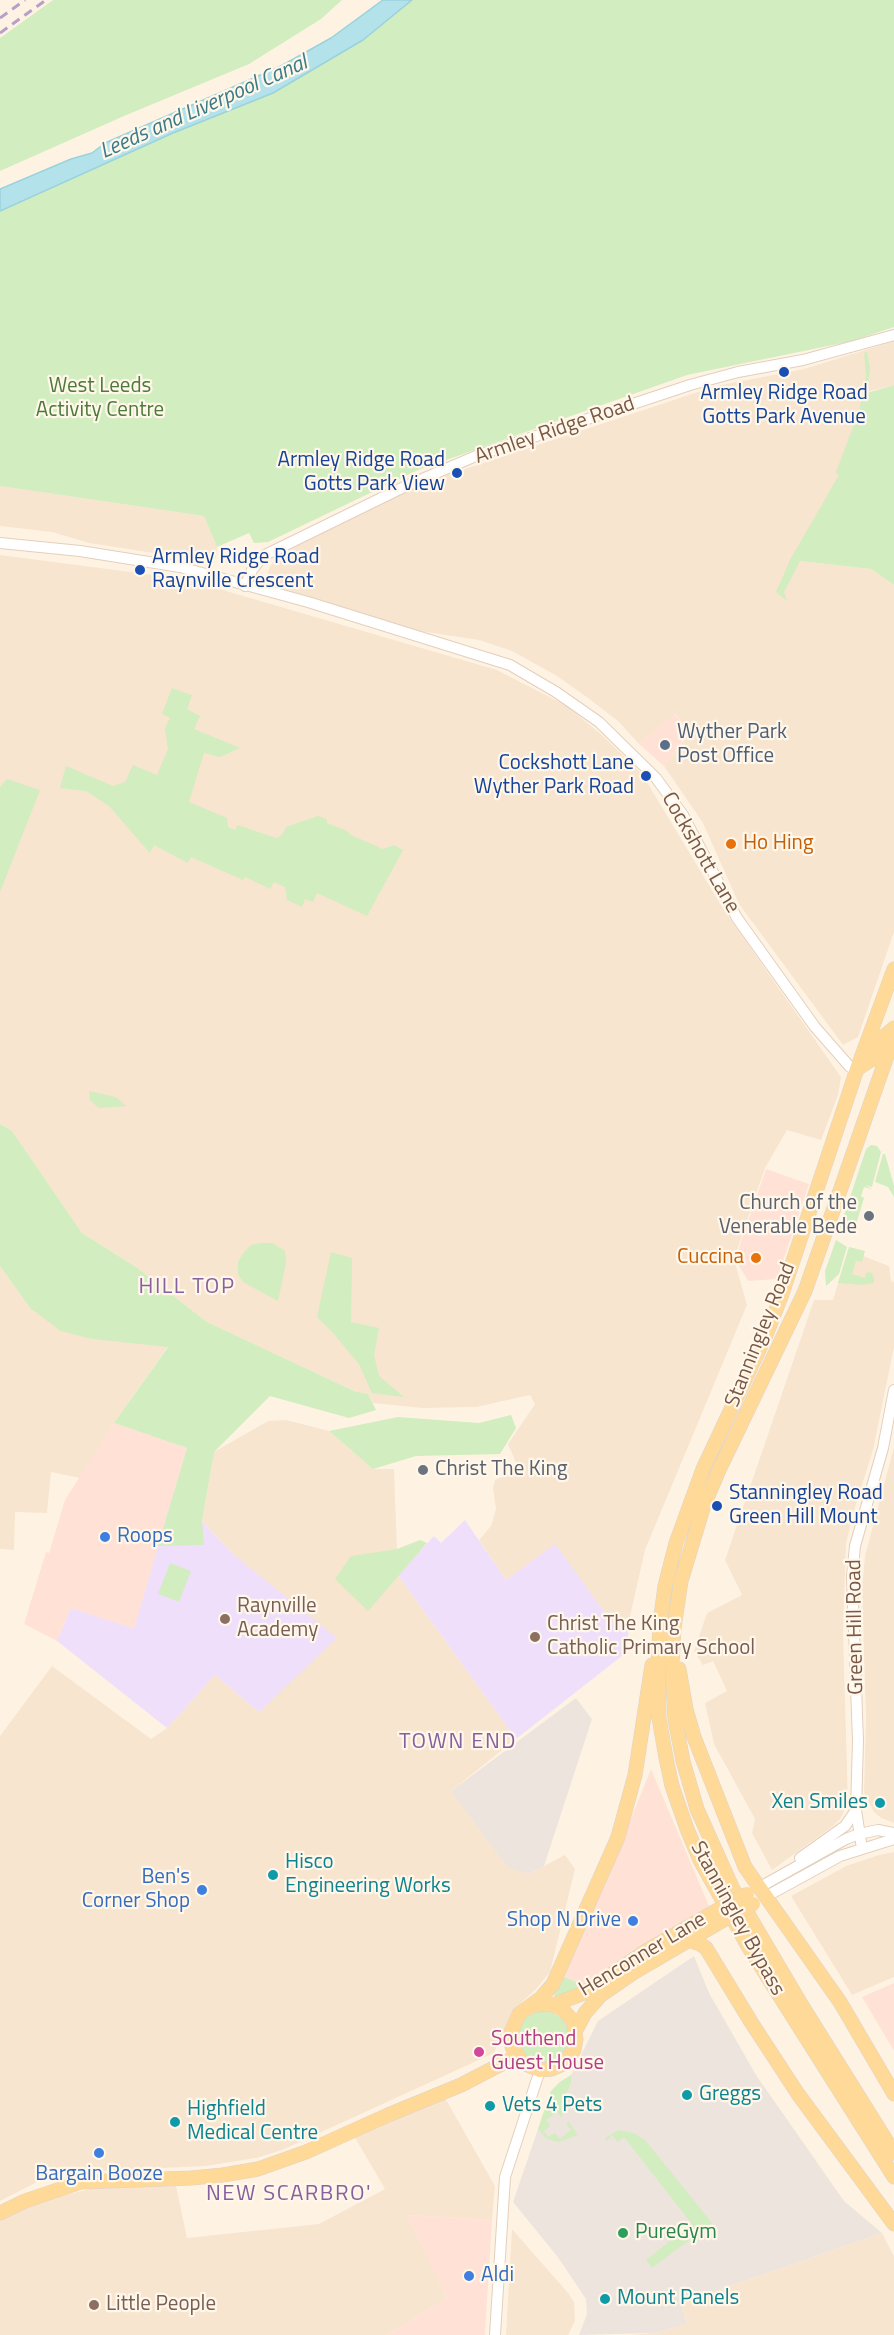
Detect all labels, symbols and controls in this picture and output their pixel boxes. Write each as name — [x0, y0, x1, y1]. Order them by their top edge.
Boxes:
water label: Leeds and Liverpool Canal — [96, 50, 312, 166]
marker: Armley Ridge Road Gotts Park Avenue — [777, 365, 791, 379]
park label: West Leeds Activity Centre — [36, 374, 164, 424]
place label: Armley Ridge Road Gotts Park Avenue — [700, 381, 868, 431]
street label: Armley Ridge Road — [472, 392, 638, 470]
place label: Armley Ridge Road Gotts Park View — [278, 448, 445, 498]
marker: Armley Ridge Road Gotts Park View — [450, 466, 464, 480]
place label: Armley Ridge Road Raynville Crescent — [152, 545, 319, 595]
marker: Armley Ridge Road Raynville Crescent — [133, 563, 147, 577]
place label: Wyther Park Post Office — [677, 720, 787, 770]
marker: Wyther Park Post Office — [658, 738, 672, 752]
place label: Cockshott Lane Wyther Park Road — [474, 751, 634, 801]
marker: Cockshott Lane Wyther Park Road — [639, 769, 653, 783]
street label: Cockshott Lane — [655, 788, 745, 918]
place label: Ho Hing — [743, 831, 814, 857]
marker: Ho Hing — [724, 837, 738, 851]
place label: Church of the Venerable Bede — [719, 1191, 857, 1241]
marker: Church of the Venerable Bede — [862, 1209, 876, 1223]
place label: Cuccina — [677, 1245, 744, 1271]
marker: Cuccina — [749, 1251, 763, 1265]
street label: Stanningley Road — [721, 1259, 801, 1411]
district label: HILL TOP — [139, 1275, 235, 1301]
place label: Christ The King — [435, 1457, 567, 1483]
marker: Christ The King — [416, 1463, 430, 1477]
place label: Stanningley Road Green Hill Mount — [729, 1481, 883, 1531]
marker: Stanningley Road Green Hill Mount — [710, 1499, 724, 1513]
place label: Roops — [117, 1524, 173, 1550]
marker: Roops — [98, 1530, 112, 1544]
street label: Green Hill Road — [842, 1559, 870, 1695]
place label: Raynville Academy — [237, 1594, 318, 1644]
marker: Raynville Academy — [218, 1612, 232, 1626]
place label: Christ The King Catholic Primary School — [547, 1612, 755, 1662]
marker: Christ The King Catholic Primary School — [528, 1630, 542, 1644]
district label: TOWN END — [399, 1730, 517, 1756]
place label: Xen Smiles — [771, 1790, 868, 1816]
marker: Xen Smiles — [873, 1796, 887, 1810]
street label: Stanningley Bypass — [684, 1837, 790, 2001]
place label: Hisco Engineering Works — [285, 1850, 451, 1900]
place label: Ben's Corner Shop — [82, 1865, 190, 1915]
marker: Hisco Engineering Works — [266, 1868, 280, 1882]
marker: Ben's Corner Shop — [195, 1883, 209, 1897]
street label: Henconner Lane — [575, 1907, 711, 2003]
place label: Shop N Drive — [507, 1908, 621, 1934]
marker: Shop N Drive — [626, 1914, 640, 1928]
place label: Southend Guest House — [491, 2027, 604, 2077]
marker: Southend Guest House — [472, 2045, 486, 2059]
place label: Greggs — [699, 2082, 761, 2108]
marker: Greggs — [680, 2088, 694, 2102]
place label: Vets 4 Pets — [502, 2093, 602, 2119]
place label: Highfield Medical Centre — [187, 2097, 318, 2147]
marker: Vets 4 Pets — [483, 2099, 497, 2113]
marker: Highfield Medical Centre — [168, 2115, 182, 2129]
marker: Bargain Booze — [92, 2146, 106, 2160]
place label: Bargain Booze — [35, 2162, 163, 2188]
district label: NEW SCARBRO' — [206, 2182, 372, 2208]
place label: PureGym — [635, 2220, 717, 2246]
marker: PureGym — [616, 2226, 630, 2240]
place label: Aldi — [481, 2263, 514, 2289]
marker: Aldi — [462, 2269, 476, 2283]
place label: Mount Panels — [617, 2286, 739, 2312]
place label: Little People — [106, 2292, 216, 2318]
marker: Mount Panels — [598, 2292, 612, 2306]
marker: Little People — [87, 2298, 101, 2312]

